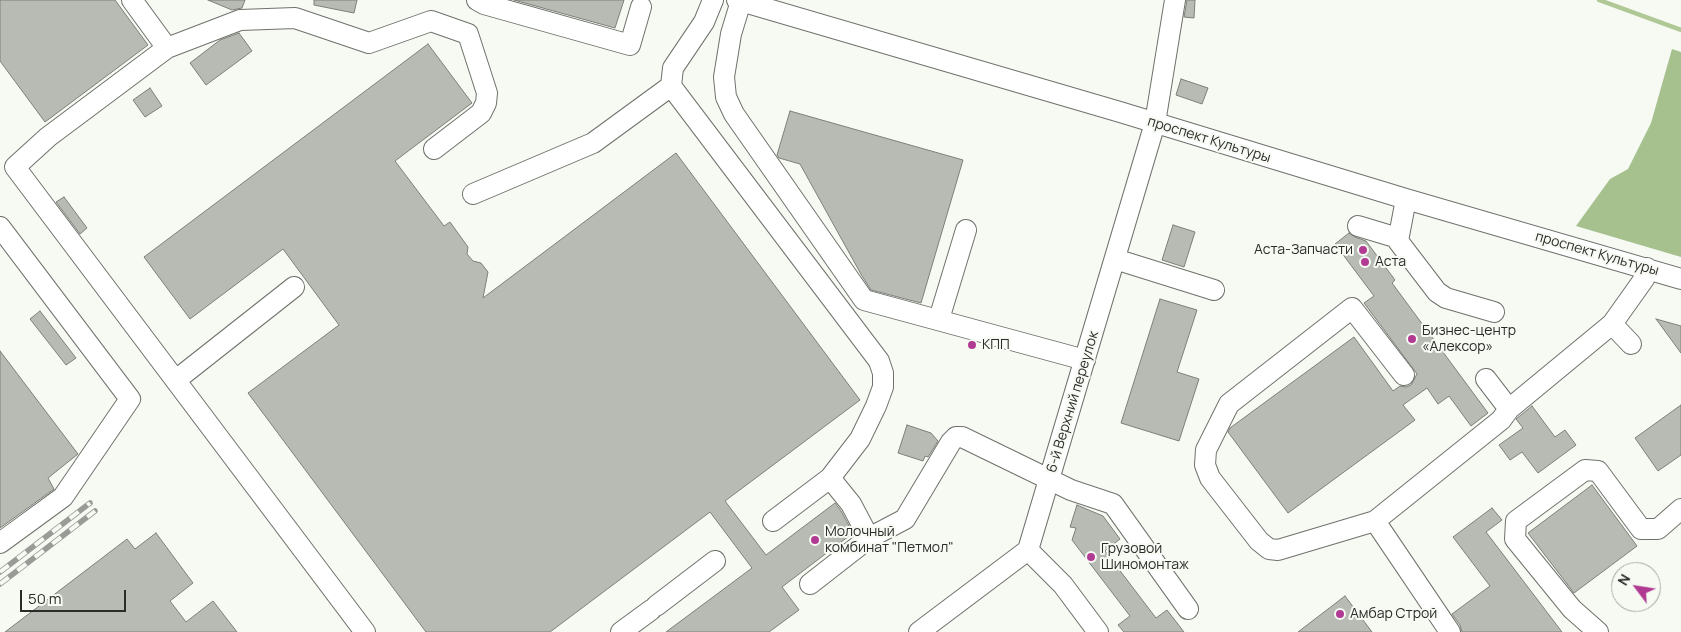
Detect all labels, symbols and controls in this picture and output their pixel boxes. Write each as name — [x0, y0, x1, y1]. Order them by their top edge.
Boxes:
street label: проспект Культуры — [1146, 113, 1272, 167]
street label: проспект Культуры — [1533, 228, 1661, 280]
place label: Аста-Запчасти — [1254, 242, 1353, 258]
marker: Аста-Запчасти — [1357, 244, 1369, 256]
place label: Аста — [1375, 254, 1406, 270]
marker: Аста — [1359, 256, 1371, 268]
place label: Бизнес-центр «Алексор» — [1422, 323, 1516, 356]
street label: 6-й Верхний переулок — [1043, 329, 1103, 475]
marker: Бизнес-центр «Алексор» — [1406, 333, 1418, 345]
place label: КПП — [982, 337, 1010, 353]
marker: КПП — [966, 339, 978, 351]
place label: Молочный комбинат "Петмол" — [825, 524, 954, 556]
marker: Молочный комбинат "Петмол" — [809, 534, 821, 546]
place label: Грузовой Шиномонтаж — [1101, 541, 1189, 574]
marker: Грузовой Шиномонтаж — [1085, 551, 1097, 563]
north arrow — [1611, 562, 1661, 612]
text: N — [1613, 570, 1634, 589]
scale bar — [22, 580, 129, 612]
text: 50 m — [28, 588, 62, 609]
place label: Амбар Строй — [1350, 606, 1437, 622]
marker: Амбар Строй — [1334, 608, 1346, 620]

